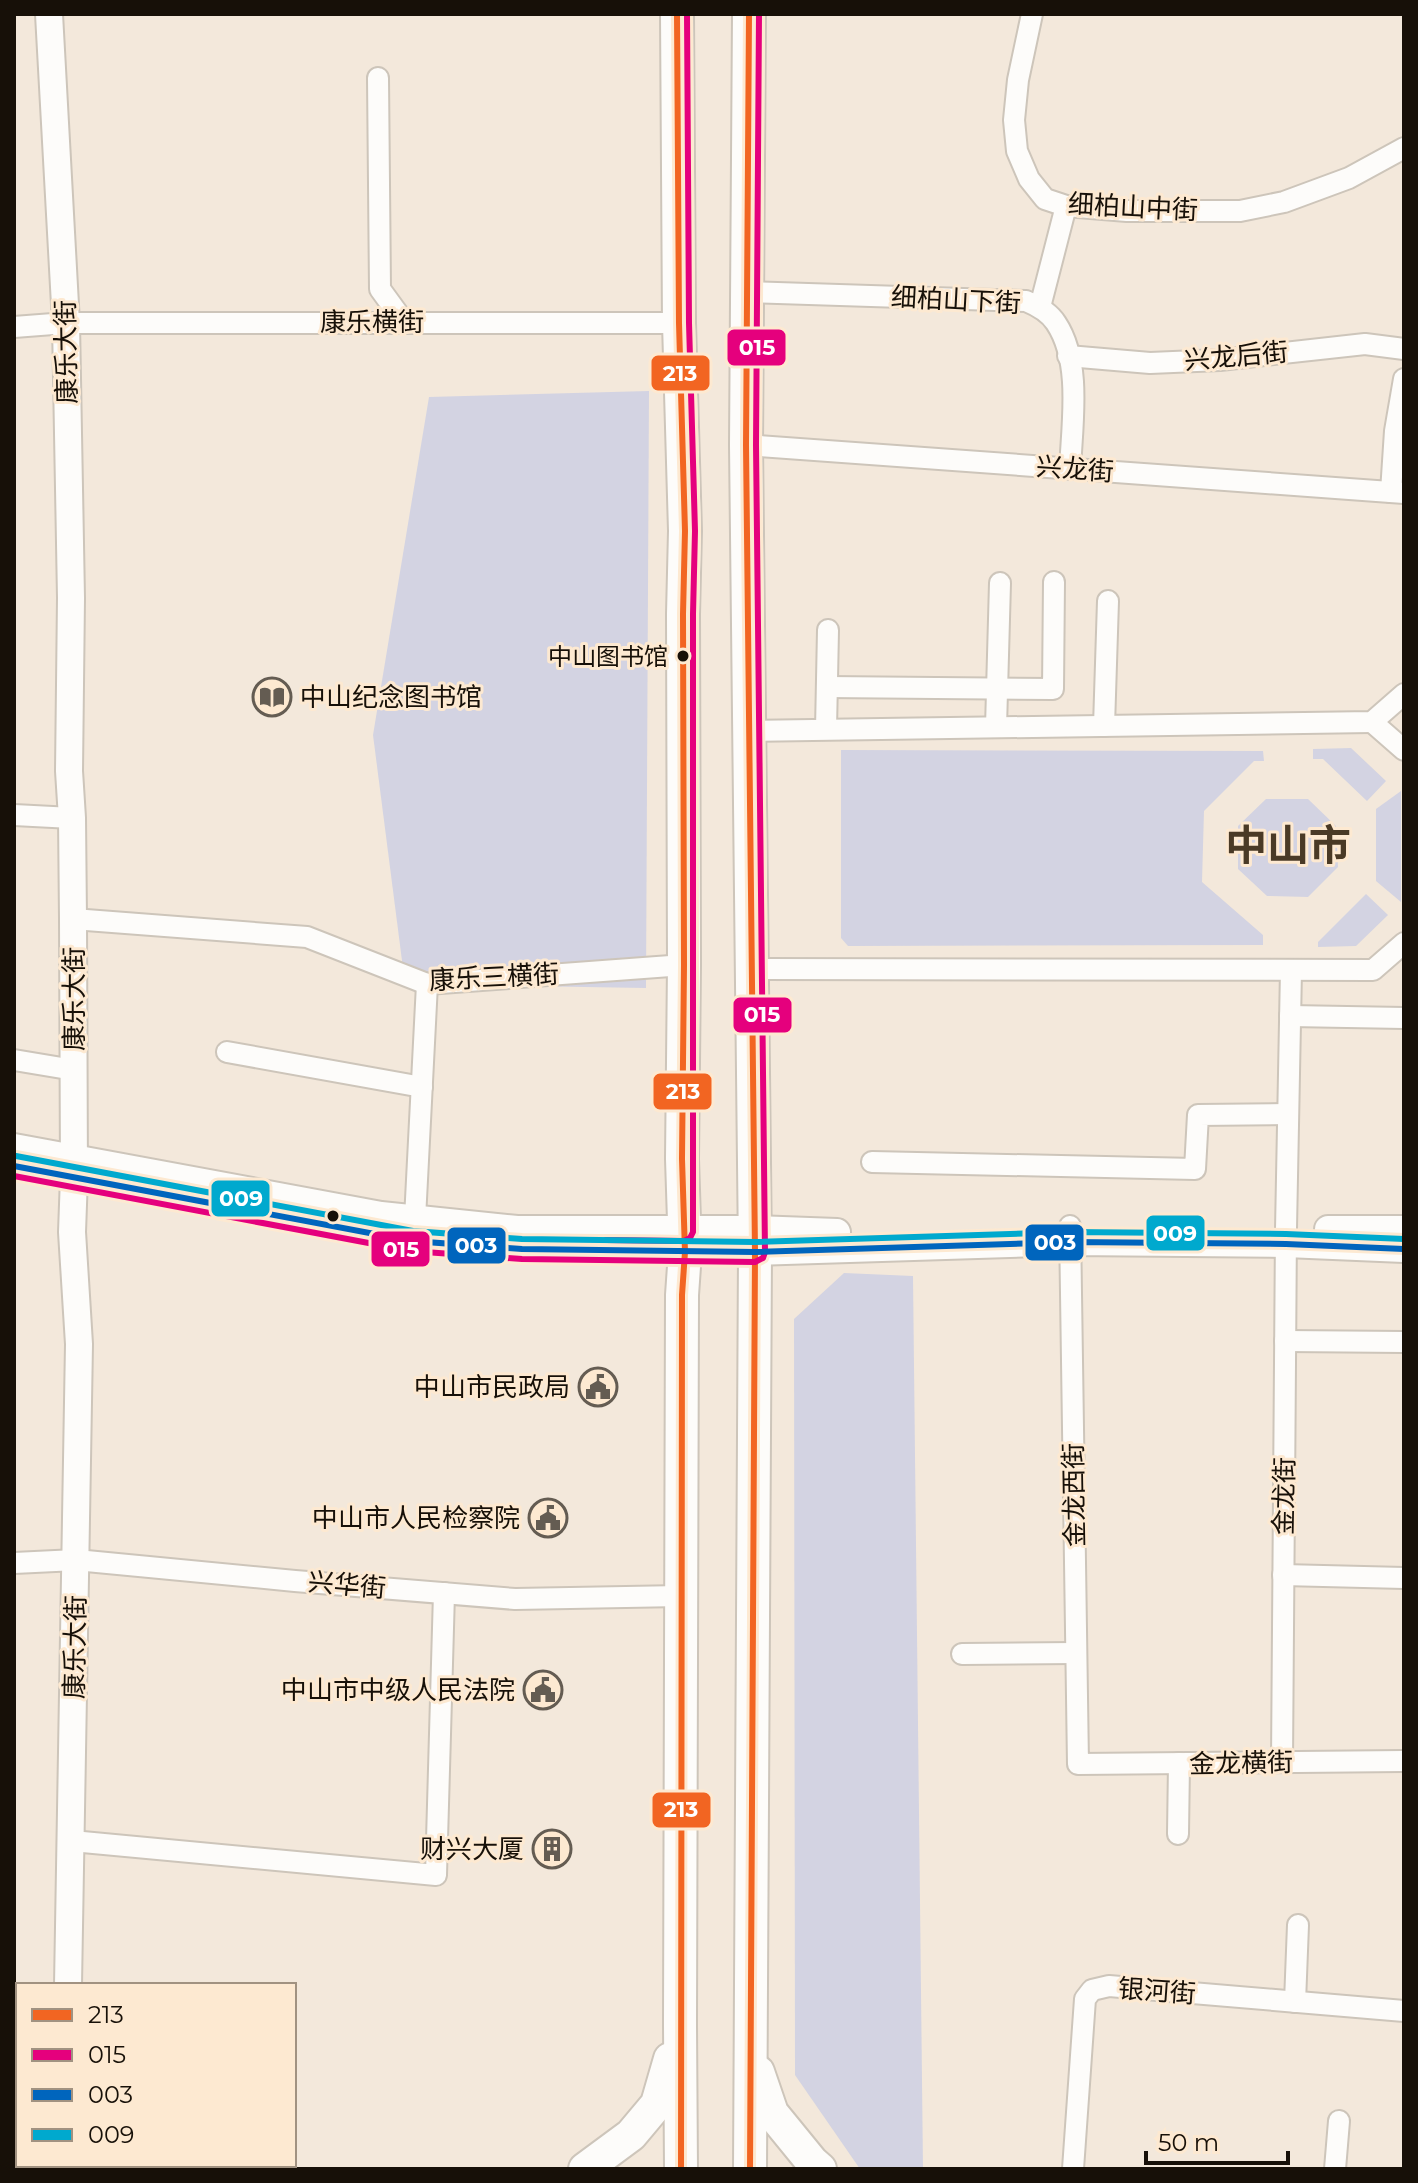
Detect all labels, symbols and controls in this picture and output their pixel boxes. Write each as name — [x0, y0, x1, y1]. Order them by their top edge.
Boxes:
street label: 细柏山中街 — [1067, 188, 1199, 226]
street label: 细柏山下街 — [890, 281, 1022, 319]
street label: 康乐大街 — [49, 300, 83, 404]
street label: 康乐横街 — [320, 306, 424, 338]
line badge: 015 — [726, 328, 787, 367]
text: 015 — [739, 334, 775, 361]
street label: 兴龙后街 — [1183, 336, 1289, 376]
line badge: 213 — [650, 354, 711, 392]
text: 213 — [663, 360, 697, 387]
street label: 兴龙街 — [1035, 450, 1115, 488]
place label: 中山图书馆 — [548, 642, 668, 671]
marker: 中山图书馆 — [675, 648, 691, 664]
library icon: 中山纪念图书馆 — [251, 676, 293, 718]
place label: 中山纪念图书馆 — [300, 681, 482, 713]
district label: 中山市 — [1225, 819, 1351, 871]
street label: 康乐大街 — [58, 947, 90, 1051]
street label: 康乐三横街 — [428, 958, 560, 996]
line badge: 015 — [732, 996, 793, 1034]
text: 015 — [744, 1001, 780, 1028]
line badge: 213 — [652, 1072, 713, 1111]
text: 213 — [666, 1078, 700, 1105]
line badge: 009 — [210, 1179, 271, 1218]
text: 009 — [219, 1185, 263, 1212]
unlabelled marker — [325, 1208, 341, 1224]
line badge: 009 — [1145, 1214, 1206, 1252]
text: 009 — [1153, 1220, 1197, 1247]
line badge: 003 — [1024, 1223, 1085, 1262]
line badge: 003 — [446, 1226, 507, 1265]
text: 003 — [1034, 1229, 1076, 1256]
line badge: 015 — [370, 1230, 431, 1268]
text: 003 — [455, 1232, 497, 1259]
text: 015 — [383, 1236, 419, 1263]
public building icon: 中山市民政局 — [577, 1366, 619, 1408]
place label: 中山市民政局 — [414, 1371, 570, 1403]
street label: 金龙西街 — [1057, 1443, 1091, 1547]
street label: 金龙街 — [1267, 1457, 1301, 1535]
public building icon: 中山市人民检察院 — [527, 1497, 569, 1539]
place label: 中山市人民检察院 — [312, 1502, 520, 1534]
street label: 兴华街 — [307, 1566, 387, 1604]
street label: 康乐大街 — [58, 1595, 92, 1699]
public building icon: 中山市中级人民法院 — [522, 1669, 564, 1711]
place label: 中山市中级人民法院 — [281, 1674, 515, 1706]
street label: 金龙横街 — [1189, 1746, 1293, 1780]
line badge: 213 — [651, 1791, 712, 1829]
text: 213 — [664, 1796, 698, 1823]
building icon: 财兴大厦 — [531, 1828, 573, 1870]
place label: 财兴大厦 — [420, 1833, 524, 1865]
street label: 银河街 — [1117, 1972, 1197, 2010]
legend — [16, 1983, 296, 2167]
text: 213 — [88, 2000, 124, 2029]
text: 015 — [88, 2040, 126, 2069]
text: 003 — [88, 2080, 133, 2109]
scale bar — [1146, 2115, 1288, 2165]
text: 009 — [88, 2120, 134, 2149]
text: 50 m — [1158, 2128, 1219, 2157]

